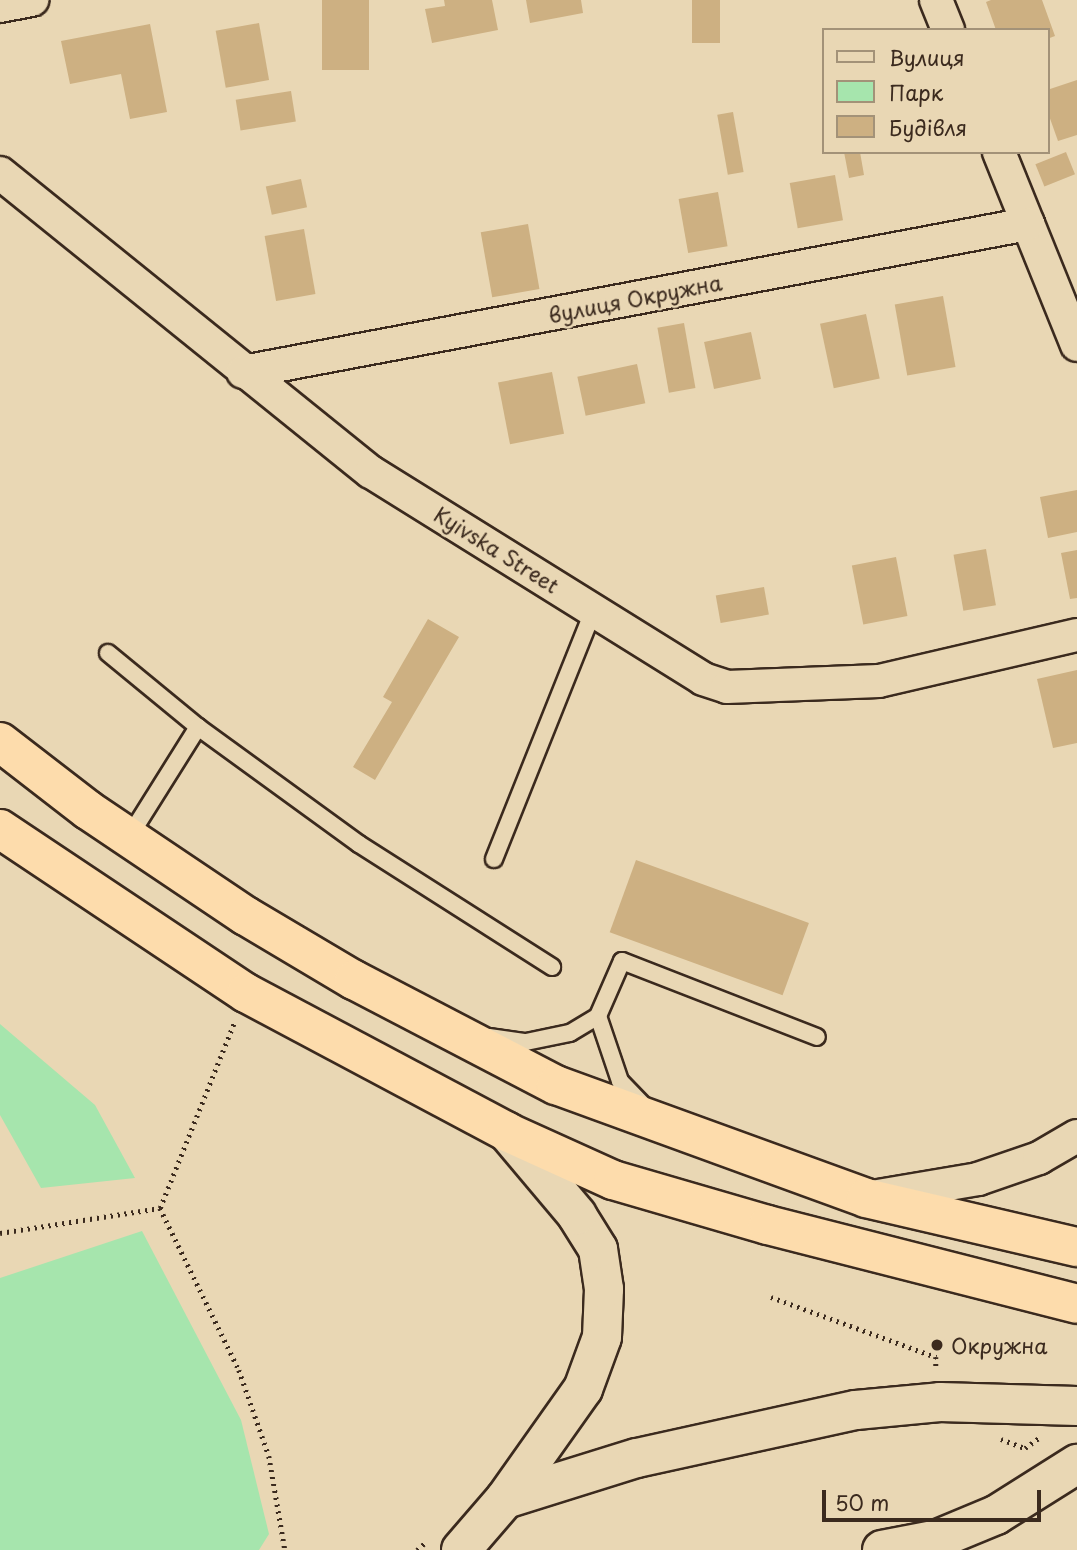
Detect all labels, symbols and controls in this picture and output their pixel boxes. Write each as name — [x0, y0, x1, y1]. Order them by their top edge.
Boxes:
legend — [822, 28, 1049, 154]
text: Вулиця — [889, 41, 965, 73]
text: Парк — [889, 76, 943, 108]
text: Будівля — [889, 111, 967, 143]
street label: вулиця Окружна — [546, 269, 724, 327]
street label: Kyivska Street — [429, 500, 565, 598]
place label: Окружна — [951, 1332, 1047, 1358]
marker: Окружна — [929, 1337, 945, 1353]
scale bar — [825, 1476, 1044, 1520]
text: 50 m — [835, 1486, 889, 1518]

